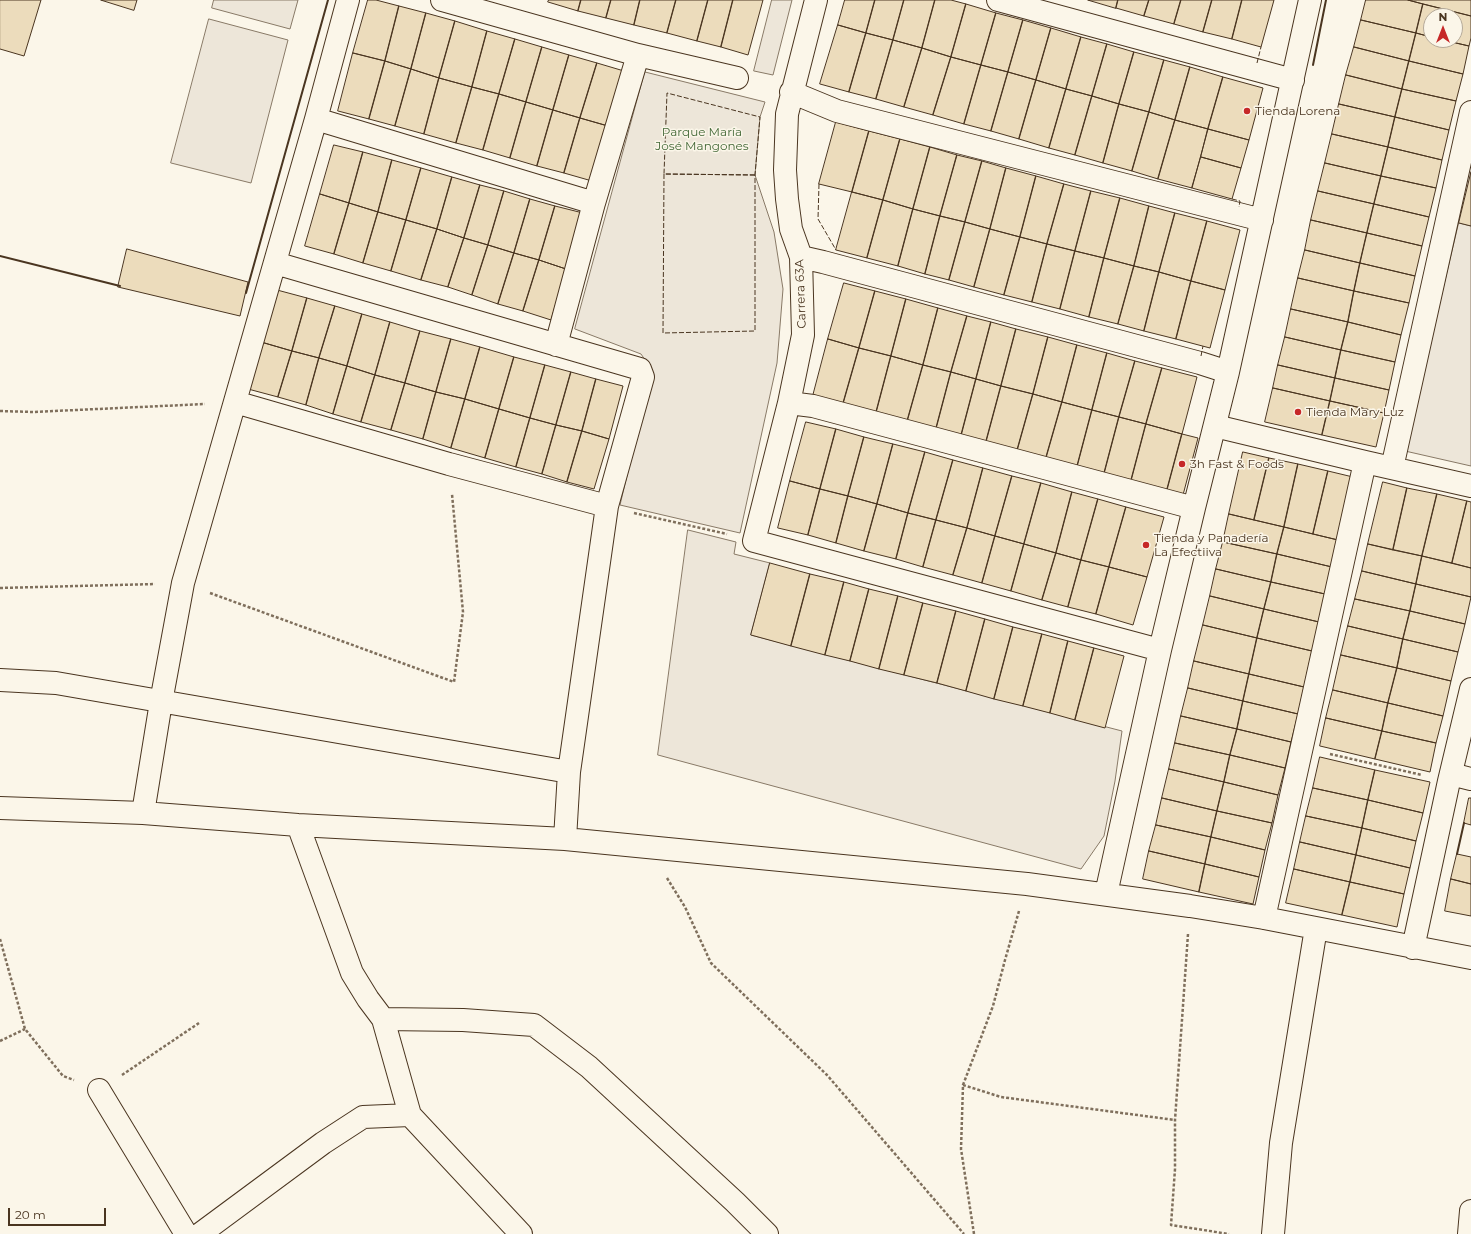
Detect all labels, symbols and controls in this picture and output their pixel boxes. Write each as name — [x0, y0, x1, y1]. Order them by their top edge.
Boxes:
north arrow — [1423, 8, 1463, 48]
text: N — [1439, 10, 1447, 24]
place label: Tienda Lorena — [1255, 104, 1340, 118]
marker: Tienda Lorena — [1242, 106, 1252, 116]
park label: Parque María José Mangones — [655, 125, 749, 153]
street label: Carrera 63A — [793, 259, 809, 329]
place label: Tienda Mary Luz — [1306, 405, 1404, 419]
marker: Tienda Mary Luz — [1293, 407, 1303, 417]
place label: 3h Fast & Foods — [1190, 457, 1284, 471]
marker: 3h Fast & Foods — [1177, 459, 1187, 469]
place label: Tienda y Panadería La Efectiiva — [1154, 531, 1269, 559]
marker: Tienda y Panadería La Efectiiva — [1141, 540, 1151, 550]
scale bar — [10, 1200, 108, 1226]
text: 20 m — [15, 1207, 46, 1222]

